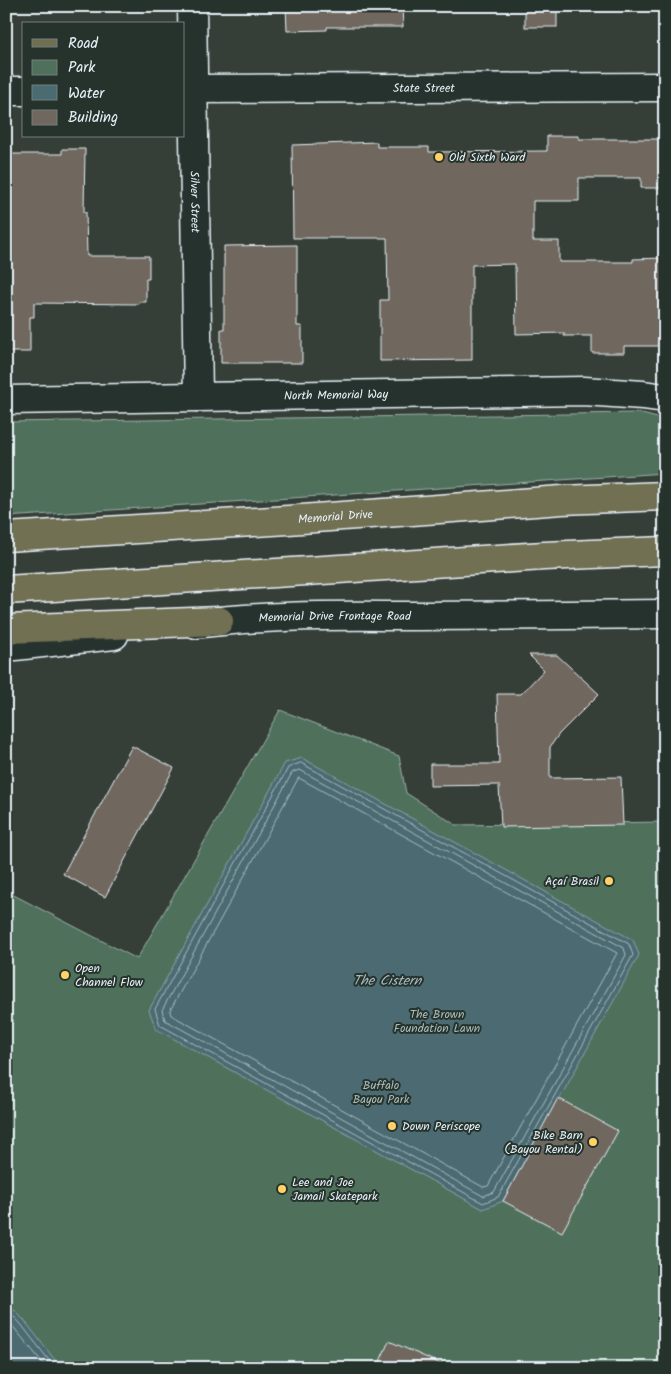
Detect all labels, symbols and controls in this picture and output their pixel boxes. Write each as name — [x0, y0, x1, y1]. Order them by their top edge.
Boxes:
legend — [22, 22, 185, 138]
text: Road — [68, 32, 99, 56]
text: Park — [68, 56, 96, 80]
street label: State Street — [393, 79, 455, 98]
text: Water — [68, 82, 105, 106]
text: Building — [68, 106, 118, 130]
place label: Old Sixth Ward — [449, 148, 526, 167]
marker: Old Sixth Ward — [433, 151, 445, 163]
street label: Silver Street — [185, 171, 204, 233]
street label: North Memorial Way — [284, 385, 389, 406]
street label: Memorial Drive — [297, 505, 374, 529]
street label: Memorial Drive Frontage Road — [258, 607, 412, 628]
place label: Açaí Brasil — [545, 872, 599, 891]
marker: Açaí Brasil — [603, 875, 615, 887]
place label: Open Channel Flow — [75, 959, 144, 992]
marker: Open Channel Flow — [59, 969, 71, 981]
water label: The Cistern — [353, 970, 423, 992]
park label: The Brown Foundation Lawn — [394, 1005, 480, 1038]
park label: Buffalo Bayou Park — [353, 1076, 410, 1109]
place label: Down Periscope — [402, 1117, 481, 1136]
marker: Down Periscope — [386, 1120, 398, 1132]
place label: Bike Barn (Bayou Rental) — [504, 1126, 583, 1159]
marker: Bike Barn (Bayou Rental) — [587, 1136, 599, 1148]
place label: Lee and Joe Jamail Skatepark — [292, 1173, 378, 1206]
marker: Lee and Joe Jamail Skatepark — [276, 1183, 288, 1195]

